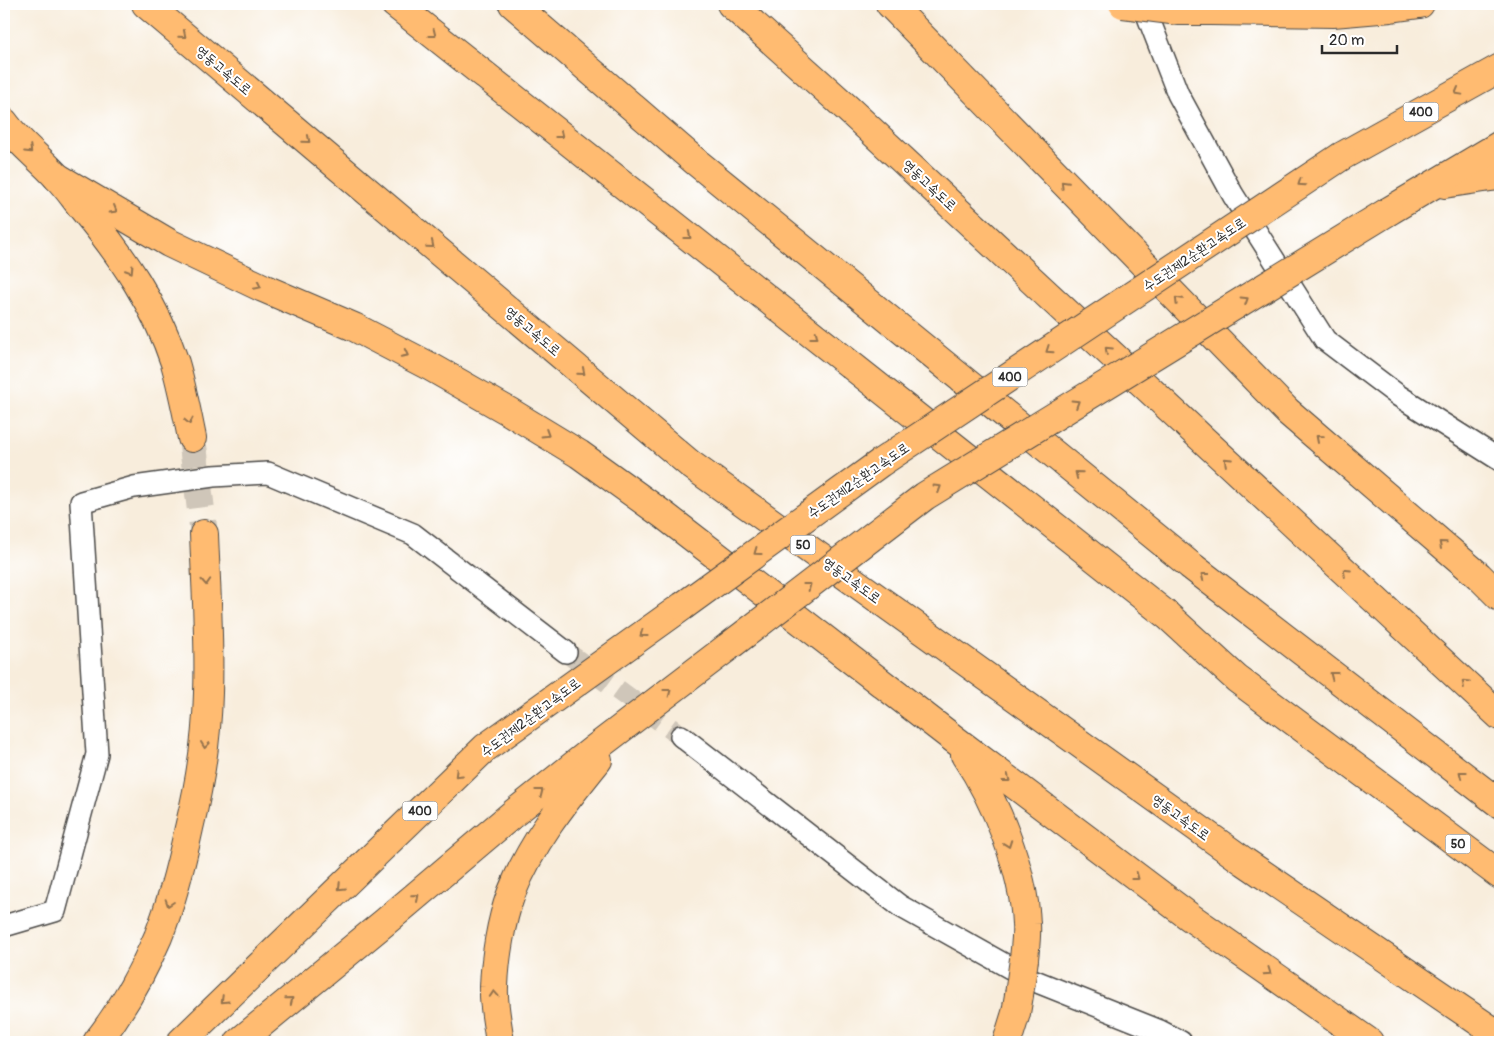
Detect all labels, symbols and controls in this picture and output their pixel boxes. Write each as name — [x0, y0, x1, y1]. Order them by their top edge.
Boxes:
scale bar — [1322, 22, 1396, 54]
one-way arrow — [427, 28, 437, 37]
one-way arrow — [177, 30, 186, 38]
text: 20 m — [1329, 31, 1364, 50]
street label: 영동고속도로 — [192, 42, 255, 99]
one-way arrow — [1454, 85, 1463, 95]
road number: 400 — [1404, 102, 1438, 121]
one-way arrow — [555, 129, 564, 138]
one-way arrow — [301, 134, 310, 143]
one-way arrow — [24, 144, 33, 153]
street label: 영동고속도로 — [899, 156, 960, 215]
one-way arrow — [1297, 177, 1307, 186]
one-way arrow — [1061, 180, 1070, 189]
one-way arrow — [109, 204, 118, 214]
street label: 수도권제2순환고속도로 — [1140, 214, 1249, 295]
one-way arrow — [682, 230, 691, 238]
one-way arrow — [425, 239, 434, 248]
one-way arrow — [123, 265, 133, 274]
one-way arrow — [253, 279, 262, 290]
one-way arrow — [1239, 296, 1248, 306]
one-way arrow — [1175, 297, 1184, 306]
street label: 영동고속도로 — [501, 303, 564, 360]
one-way arrow — [809, 331, 818, 339]
one-way arrow — [1046, 344, 1055, 354]
one-way arrow — [1105, 347, 1114, 356]
one-way arrow — [400, 348, 409, 358]
one-way arrow — [576, 367, 585, 375]
road number: 400 — [992, 368, 1028, 387]
one-way arrow — [1071, 400, 1080, 410]
one-way arrow — [183, 416, 193, 425]
one-way arrow — [541, 428, 550, 438]
one-way arrow — [1315, 435, 1324, 444]
street label: 수도권제2순환고속도로 — [804, 439, 913, 522]
one-way arrow — [1224, 458, 1233, 467]
one-way arrow — [1074, 470, 1083, 479]
one-way arrow — [933, 485, 942, 495]
road number: 50 — [790, 536, 816, 554]
one-way arrow — [1439, 541, 1448, 550]
one-way arrow — [753, 546, 763, 555]
street label: 영동고속도로 — [819, 554, 884, 607]
one-way arrow — [1342, 569, 1351, 578]
one-way arrow — [1200, 573, 1210, 582]
one-way arrow — [200, 579, 211, 587]
one-way arrow — [802, 583, 811, 591]
one-way arrow — [639, 628, 649, 637]
one-way arrow — [1329, 672, 1339, 681]
street label: 수도권제2순환고속도로 — [477, 674, 584, 760]
one-way arrow — [1461, 680, 1470, 689]
one-way arrow — [662, 690, 671, 698]
one-way arrow — [200, 741, 211, 749]
one-way arrow — [455, 768, 464, 777]
one-way arrow — [1458, 771, 1468, 780]
one-way arrow — [1001, 773, 1011, 782]
one-way arrow — [534, 789, 543, 797]
street label: 영동고속도로 — [1148, 791, 1213, 844]
road number: 400 — [402, 801, 438, 820]
road number: 50 — [1446, 834, 1470, 854]
one-way arrow — [1002, 840, 1012, 848]
one-way arrow — [1130, 871, 1140, 880]
one-way arrow — [338, 881, 347, 890]
one-way arrow — [410, 893, 419, 902]
one-way arrow — [165, 898, 175, 907]
one-way arrow — [1262, 966, 1272, 975]
one-way arrow — [489, 990, 500, 998]
one-way arrow — [221, 994, 230, 1003]
one-way arrow — [285, 997, 294, 1006]

